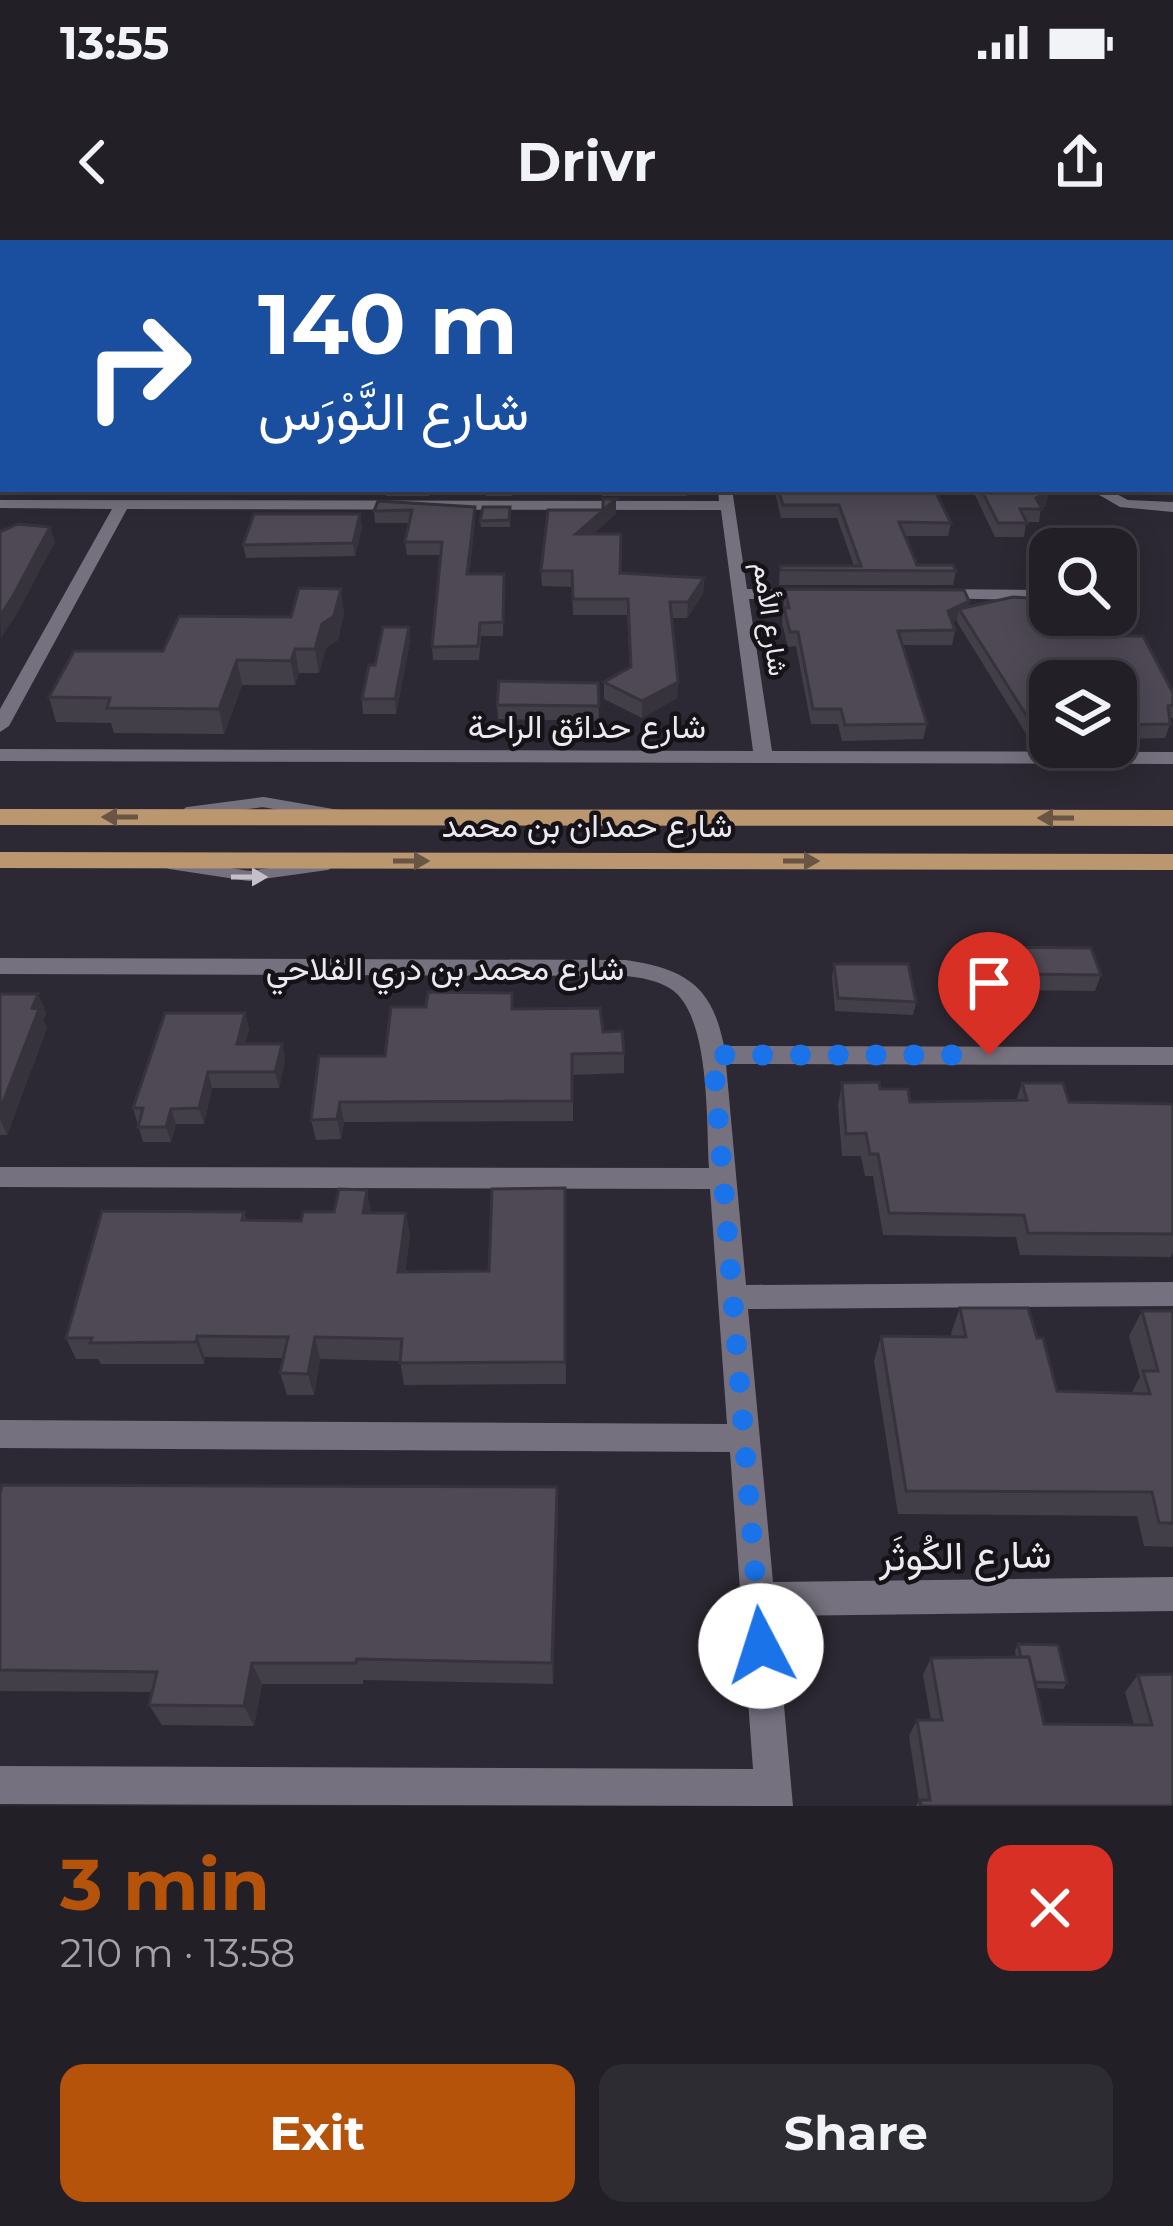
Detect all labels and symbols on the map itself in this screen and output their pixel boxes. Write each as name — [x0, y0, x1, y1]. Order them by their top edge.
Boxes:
street label: شارع الأمم — [745, 560, 795, 678]
street label: شارع حدائق الراحة — [468, 706, 706, 749]
street label: شارع حمدان بن محمد — [442, 805, 732, 848]
one-way arrow — [100, 807, 138, 827]
one-way arrow — [1036, 808, 1074, 828]
one-way arrow — [393, 851, 431, 871]
one-way arrow — [783, 851, 821, 871]
one-way arrow — [231, 867, 269, 886]
pin — [938, 932, 1040, 1055]
street label: شارع محمد بن دري الفلاحي — [266, 948, 624, 995]
street label: شارع الكُوثَر — [877, 1529, 1052, 1584]
position arrow — [698, 1583, 824, 1709]

